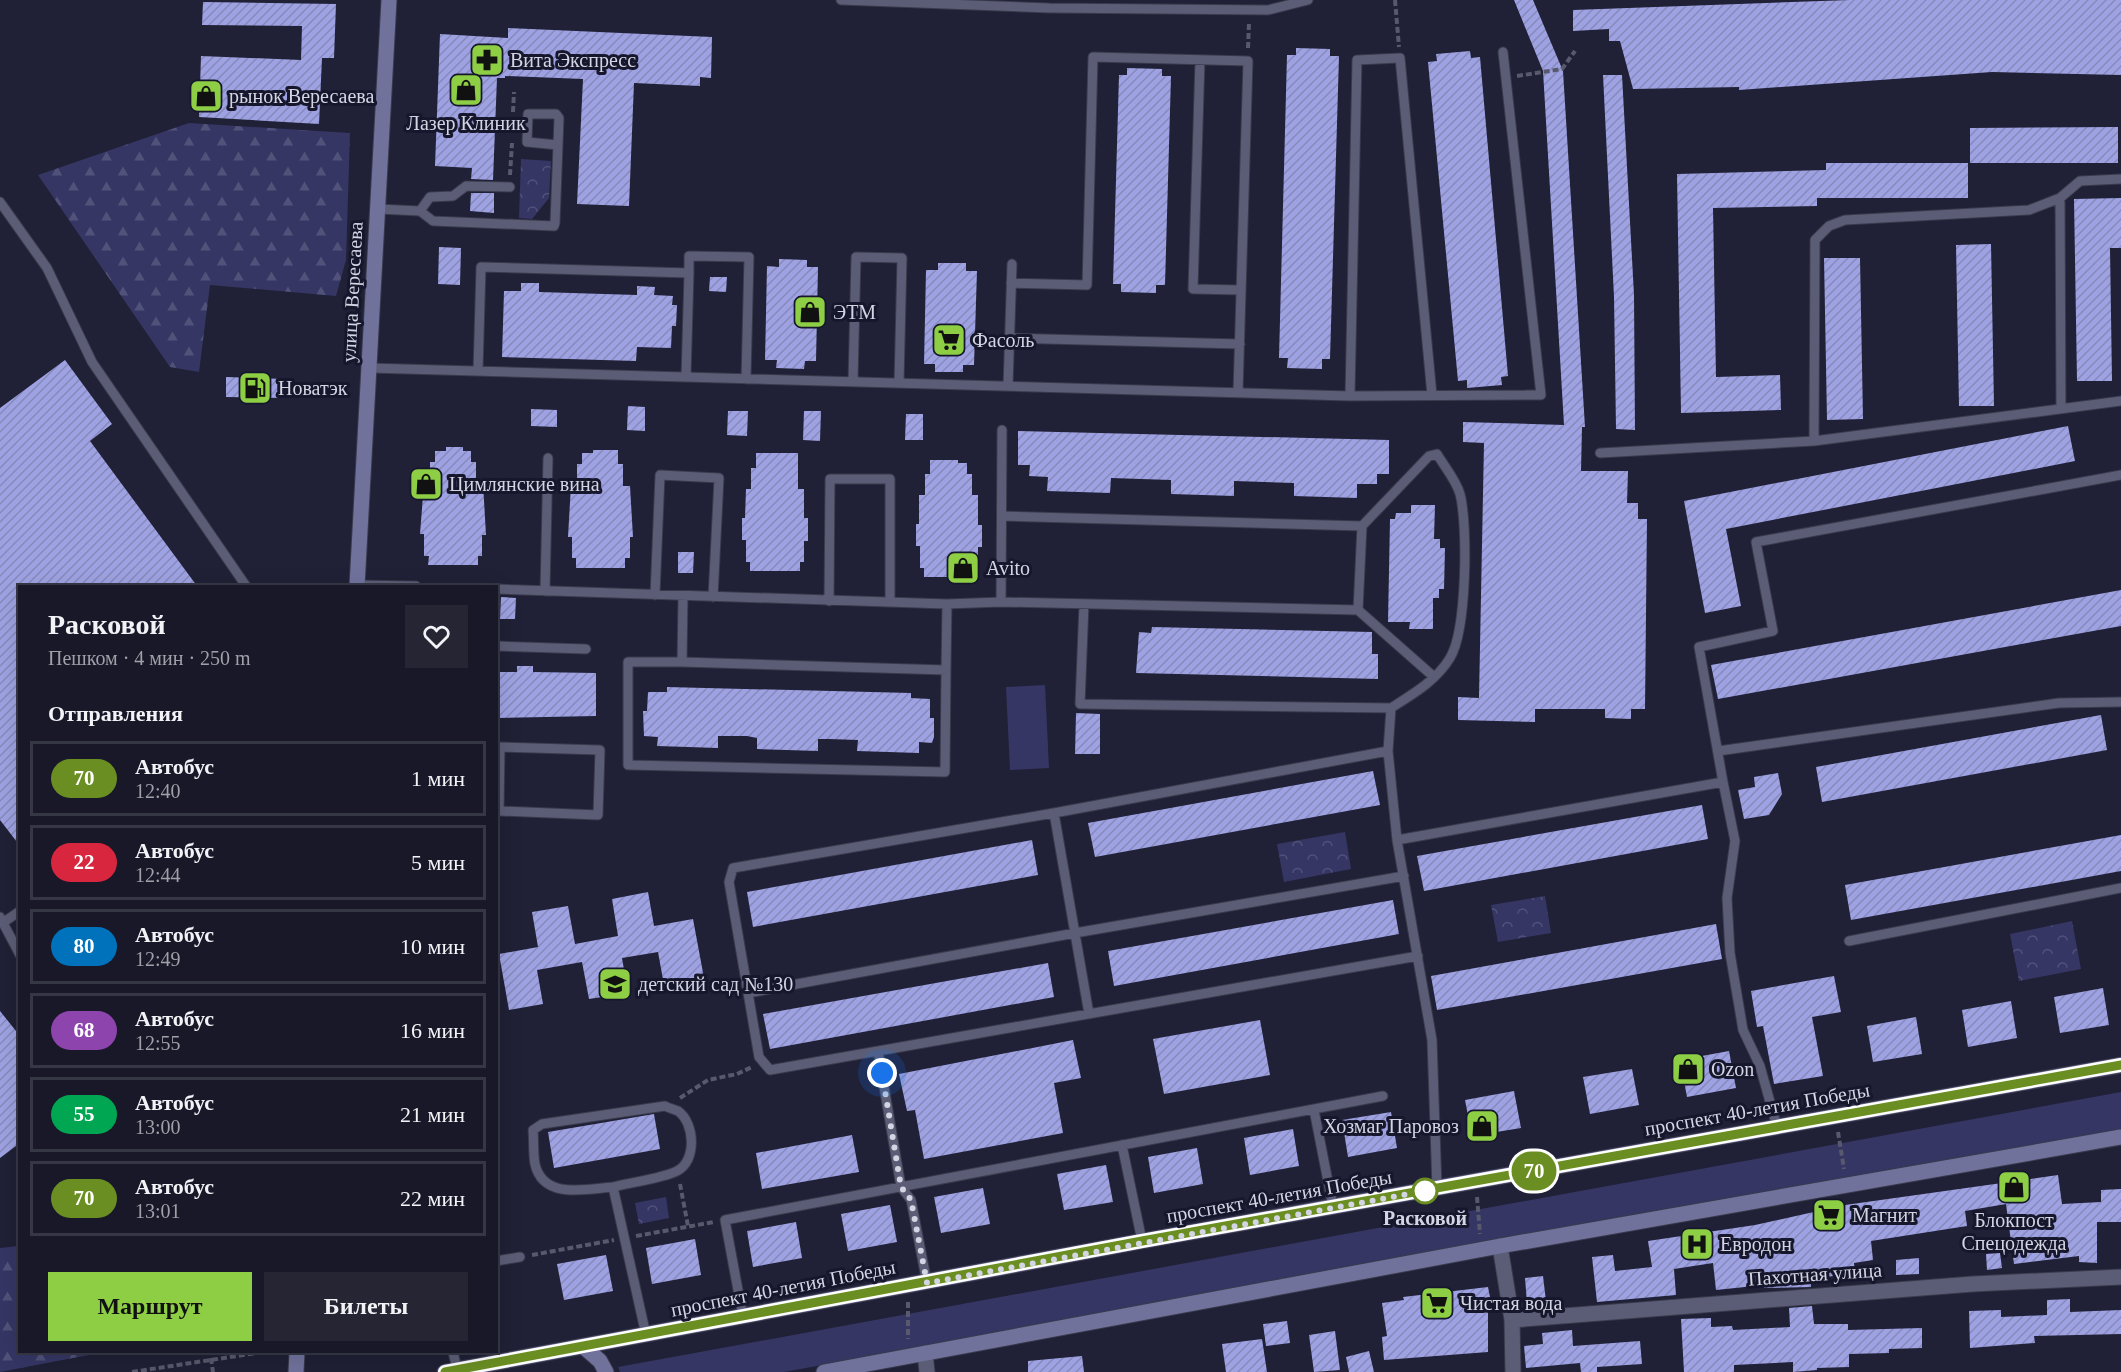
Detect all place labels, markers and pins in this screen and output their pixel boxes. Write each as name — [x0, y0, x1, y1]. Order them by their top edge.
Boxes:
pharmacy icon: Вита Экспресс — [469, 42, 505, 78]
place label: Вита Экспресс — [510, 49, 636, 72]
shop icon: Лазер Клиник — [448, 72, 484, 108]
shop icon: рынок Вересаева — [188, 78, 224, 114]
place label: рынок Вересаева — [229, 85, 375, 108]
place label: Лазер Клиник — [406, 112, 526, 135]
shop icon: ЭТМ — [792, 294, 828, 330]
place label: ЭТМ — [833, 301, 876, 323]
supermarket icon: Фасоль — [931, 322, 967, 358]
place label: Фасоль — [972, 329, 1034, 351]
fuel station icon: Новатэк — [237, 370, 273, 406]
place label: Новатэк — [278, 377, 348, 399]
shop icon: Цимлянские вина — [408, 466, 444, 502]
place label: Цимлянские вина — [449, 473, 600, 496]
shop icon: Avito — [945, 550, 981, 586]
place label: Avito — [986, 557, 1030, 579]
school or university icon: детский сад №130 — [597, 966, 633, 1002]
place label: детский сад №130 — [638, 973, 793, 996]
shop icon: Ozon — [1670, 1051, 1706, 1087]
place label: Ozon — [1711, 1058, 1754, 1080]
shop icon: Хозмаг Паровоз — [1464, 1108, 1500, 1144]
place label: Хозмаг Паровоз — [1323, 1115, 1459, 1138]
shop icon: Блокпост Спецодежда — [1996, 1169, 2032, 1205]
marker: Расковой — [1412, 1178, 1438, 1204]
supermarket icon: Магнит — [1811, 1197, 1847, 1233]
place label: Магнит — [1852, 1204, 1917, 1226]
place label: Расковой — [1383, 1207, 1467, 1229]
place label: Блокпост Спецодежда — [1962, 1209, 2067, 1255]
hospital icon: Евродон — [1679, 1226, 1715, 1262]
place label: Евродон — [1720, 1233, 1792, 1256]
supermarket icon: Чистая вода — [1419, 1285, 1455, 1321]
place label: Чистая вода — [1460, 1292, 1563, 1315]

